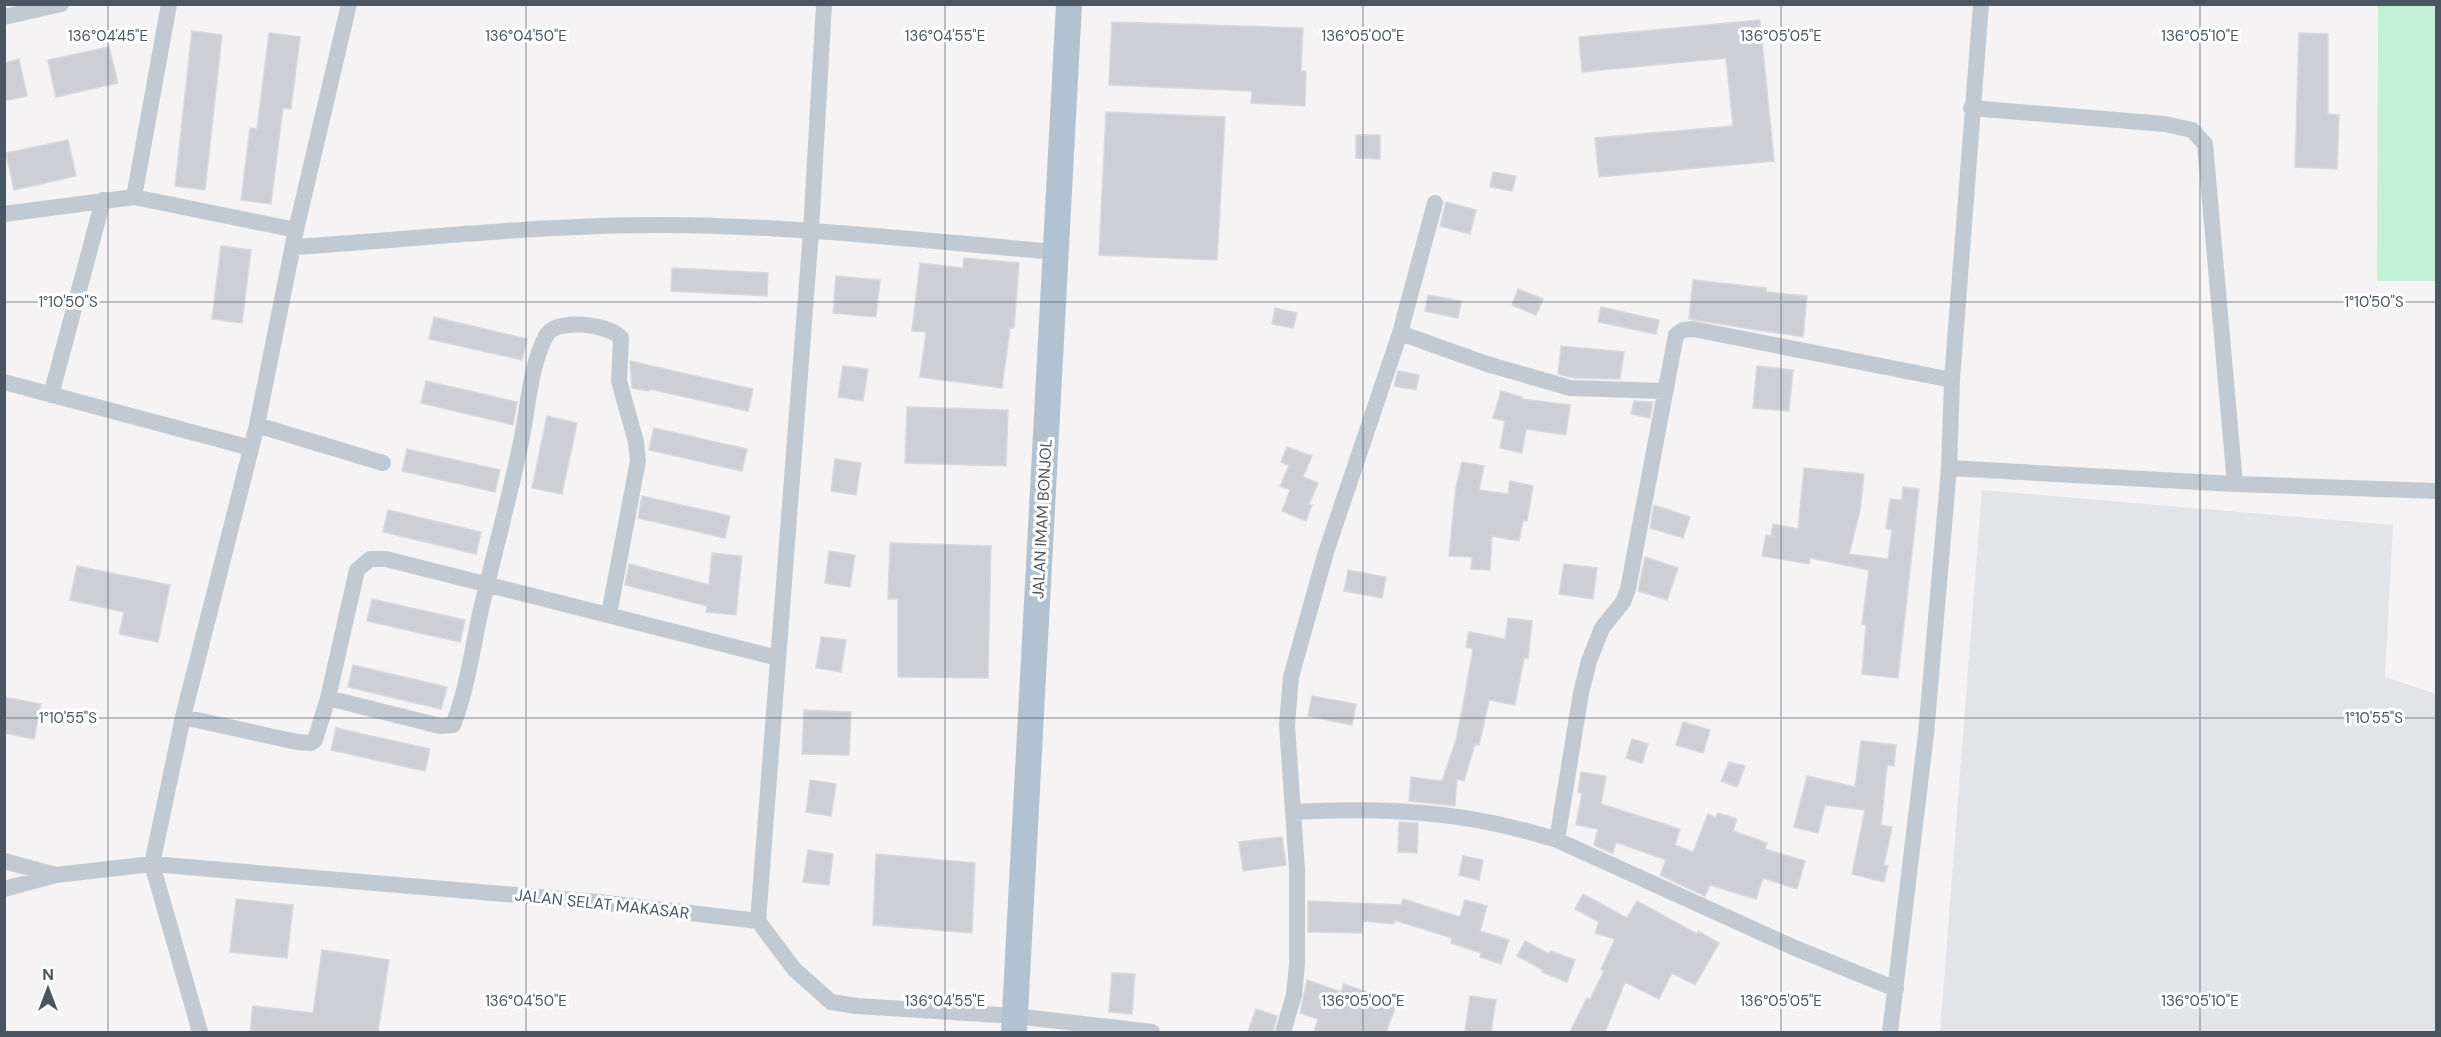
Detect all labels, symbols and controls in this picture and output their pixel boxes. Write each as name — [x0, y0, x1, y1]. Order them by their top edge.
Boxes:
text: 136°04'45"E — [68, 26, 148, 46]
text: 136°04'50"E — [485, 26, 567, 46]
text: 136°04'55"E — [905, 26, 985, 46]
text: 136°05'00"E — [1321, 26, 1405, 46]
text: 136°05'05"E — [1740, 26, 1822, 46]
text: 136°05'10"E — [2161, 26, 2239, 46]
text: 1°10'50"S — [38, 292, 98, 312]
text: 1°10'50"S — [2344, 292, 2404, 312]
street label: JALAN IMAM BONJOL — [1027, 439, 1057, 599]
text: 1°10'55"S — [39, 708, 97, 728]
text: 1°10'55"S — [2345, 708, 2403, 728]
street label: JALAN SELAT MAKASAR — [514, 884, 690, 924]
north arrow — [18, 959, 78, 1019]
text: N — [42, 964, 54, 985]
text: 136°04'50"E — [485, 991, 567, 1011]
text: 136°04'55"E — [905, 991, 985, 1011]
text: 136°05'00"E — [1321, 991, 1405, 1011]
text: 136°05'05"E — [1740, 991, 1822, 1011]
text: 136°05'10"E — [2161, 991, 2239, 1011]

